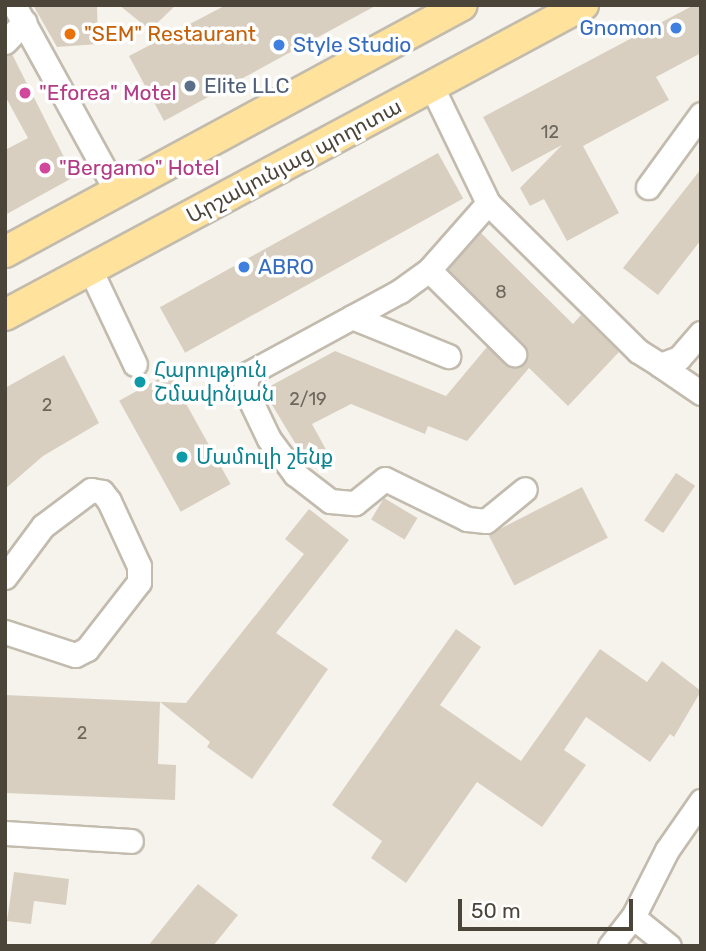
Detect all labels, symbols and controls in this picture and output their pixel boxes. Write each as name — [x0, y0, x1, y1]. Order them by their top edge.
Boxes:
place label: Gnomon — [579, 15, 662, 41]
marker: Gnomon — [668, 20, 684, 36]
place label: "SEM" Restaurant — [84, 21, 256, 47]
marker: "SEM" Restaurant — [62, 26, 78, 42]
place label: Style Studio — [293, 32, 411, 58]
marker: Style Studio — [271, 37, 287, 53]
place label: Elite LLC — [204, 73, 289, 99]
marker: Elite LLC — [182, 78, 198, 94]
place label: "Eforea" Motel — [39, 80, 177, 106]
marker: "Eforea" Motel — [17, 85, 33, 101]
street label: Արշակունյաց պողոտա — [182, 94, 406, 228]
house number: 12 — [541, 121, 559, 143]
place label: "Bergamo" Hotel — [59, 155, 220, 181]
marker: "Bergamo" Hotel — [37, 160, 53, 176]
place label: ABRO — [258, 254, 314, 280]
marker: ABRO — [236, 259, 252, 275]
house number: 8 — [495, 281, 507, 303]
place label: Հարություն Շմավոնյան — [154, 357, 274, 407]
marker: Հարություն Շմավոնյան — [132, 374, 148, 390]
house number: 2/19 — [289, 388, 327, 410]
house number: 2 — [42, 394, 52, 416]
place label: Մամուլի շենք — [196, 444, 333, 470]
marker: Մամուլի շենք — [174, 449, 190, 465]
house number: 2 — [77, 722, 87, 744]
scale bar — [461, 884, 636, 928]
text: 50 m — [471, 898, 521, 923]

